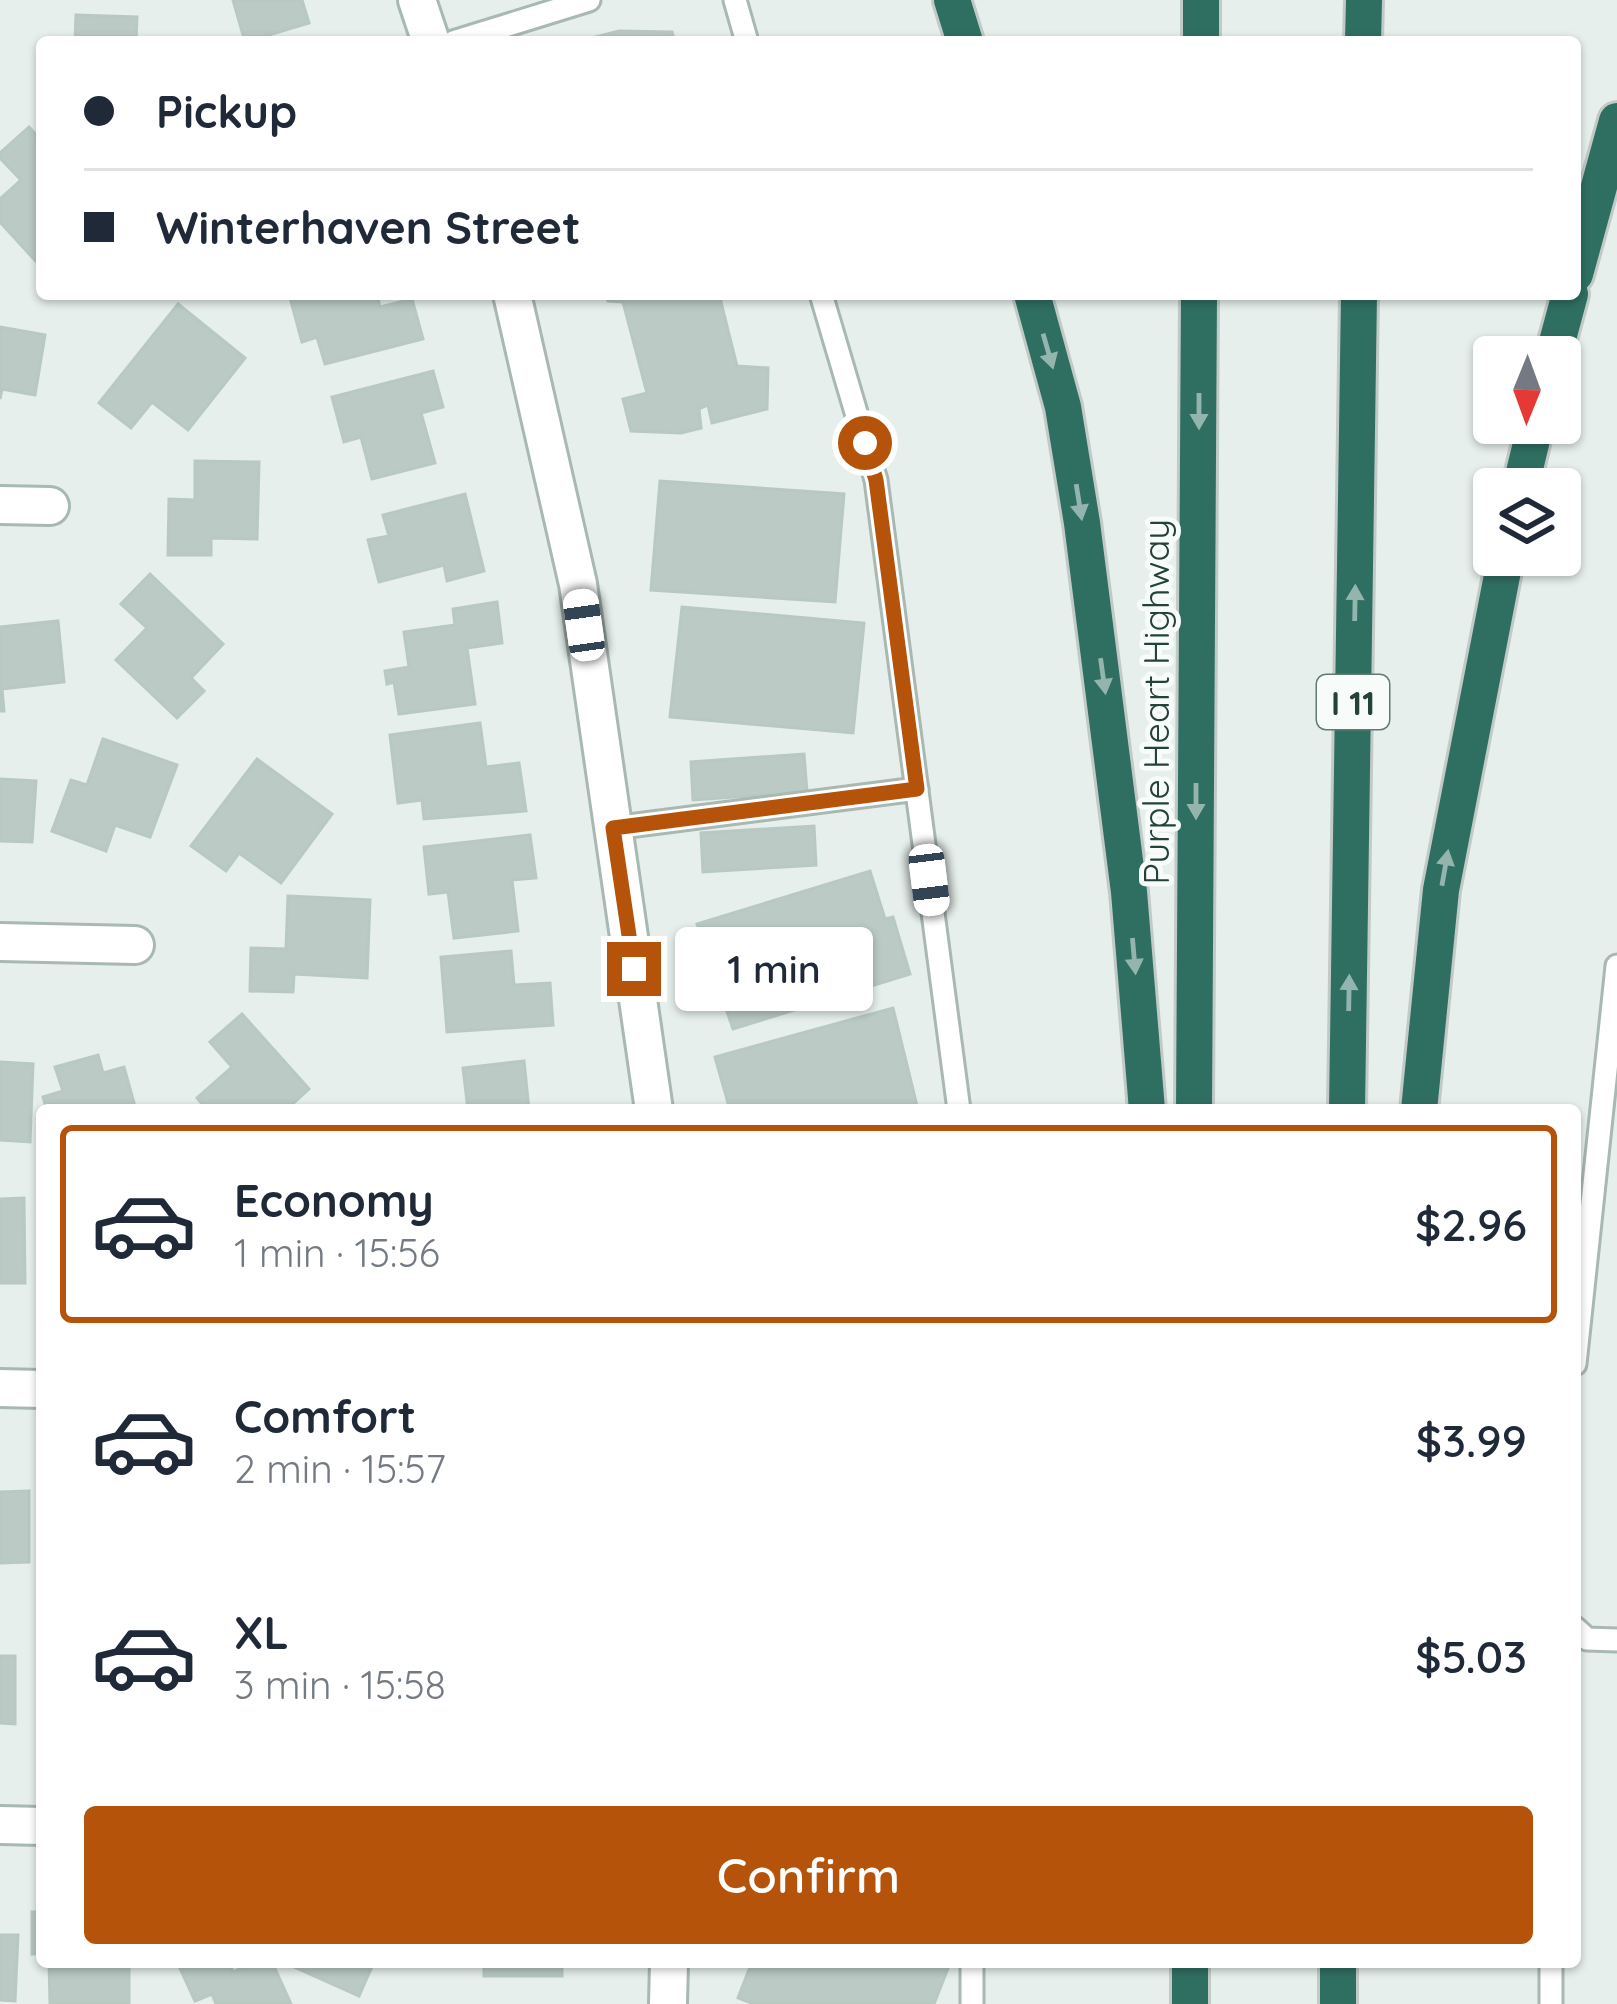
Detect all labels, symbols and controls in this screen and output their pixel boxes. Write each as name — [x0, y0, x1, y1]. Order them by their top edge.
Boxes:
text: Pickup — [156, 83, 297, 139]
text: Winterhaven Street — [156, 199, 581, 255]
one-way arrow — [1039, 333, 1058, 370]
north arrow — [1473, 336, 1581, 444]
map controls — [1473, 336, 1581, 576]
one-way arrow — [1189, 393, 1208, 431]
route start — [838, 416, 892, 470]
button: layers — [1473, 468, 1581, 576]
one-way arrow — [1070, 483, 1088, 521]
street label: Purple Heart Highway — [1133, 519, 1178, 885]
one-way arrow — [1345, 583, 1365, 621]
car — [561, 587, 607, 663]
one-way arrow — [1094, 658, 1113, 695]
road number: I 11 — [1317, 675, 1389, 729]
one-way arrow — [1186, 783, 1206, 821]
car — [907, 842, 951, 918]
one-way arrow — [1436, 849, 1454, 887]
callout: 1 min — [676, 927, 874, 1011]
one-way arrow — [1125, 938, 1144, 975]
route end — [607, 942, 661, 996]
text: 1 min — [727, 944, 821, 993]
one-way arrow — [1339, 973, 1359, 1011]
icon: car — [90, 1170, 198, 1278]
text: Economy — [234, 1172, 434, 1228]
text: $2.96 — [1415, 1196, 1527, 1252]
text: 1 min · 15:56 — [234, 1228, 440, 1277]
icon: car — [90, 1386, 198, 1494]
text: Comfort — [234, 1388, 416, 1444]
text: $3.99 — [1416, 1412, 1527, 1468]
text: 2 min · 15:57 — [234, 1444, 446, 1493]
icon: car — [90, 1602, 198, 1710]
text: XL — [234, 1604, 289, 1660]
text: $5.03 — [1415, 1628, 1527, 1684]
text: 3 min · 15:58 — [234, 1660, 446, 1709]
button: Confirm — [84, 1806, 1533, 1944]

